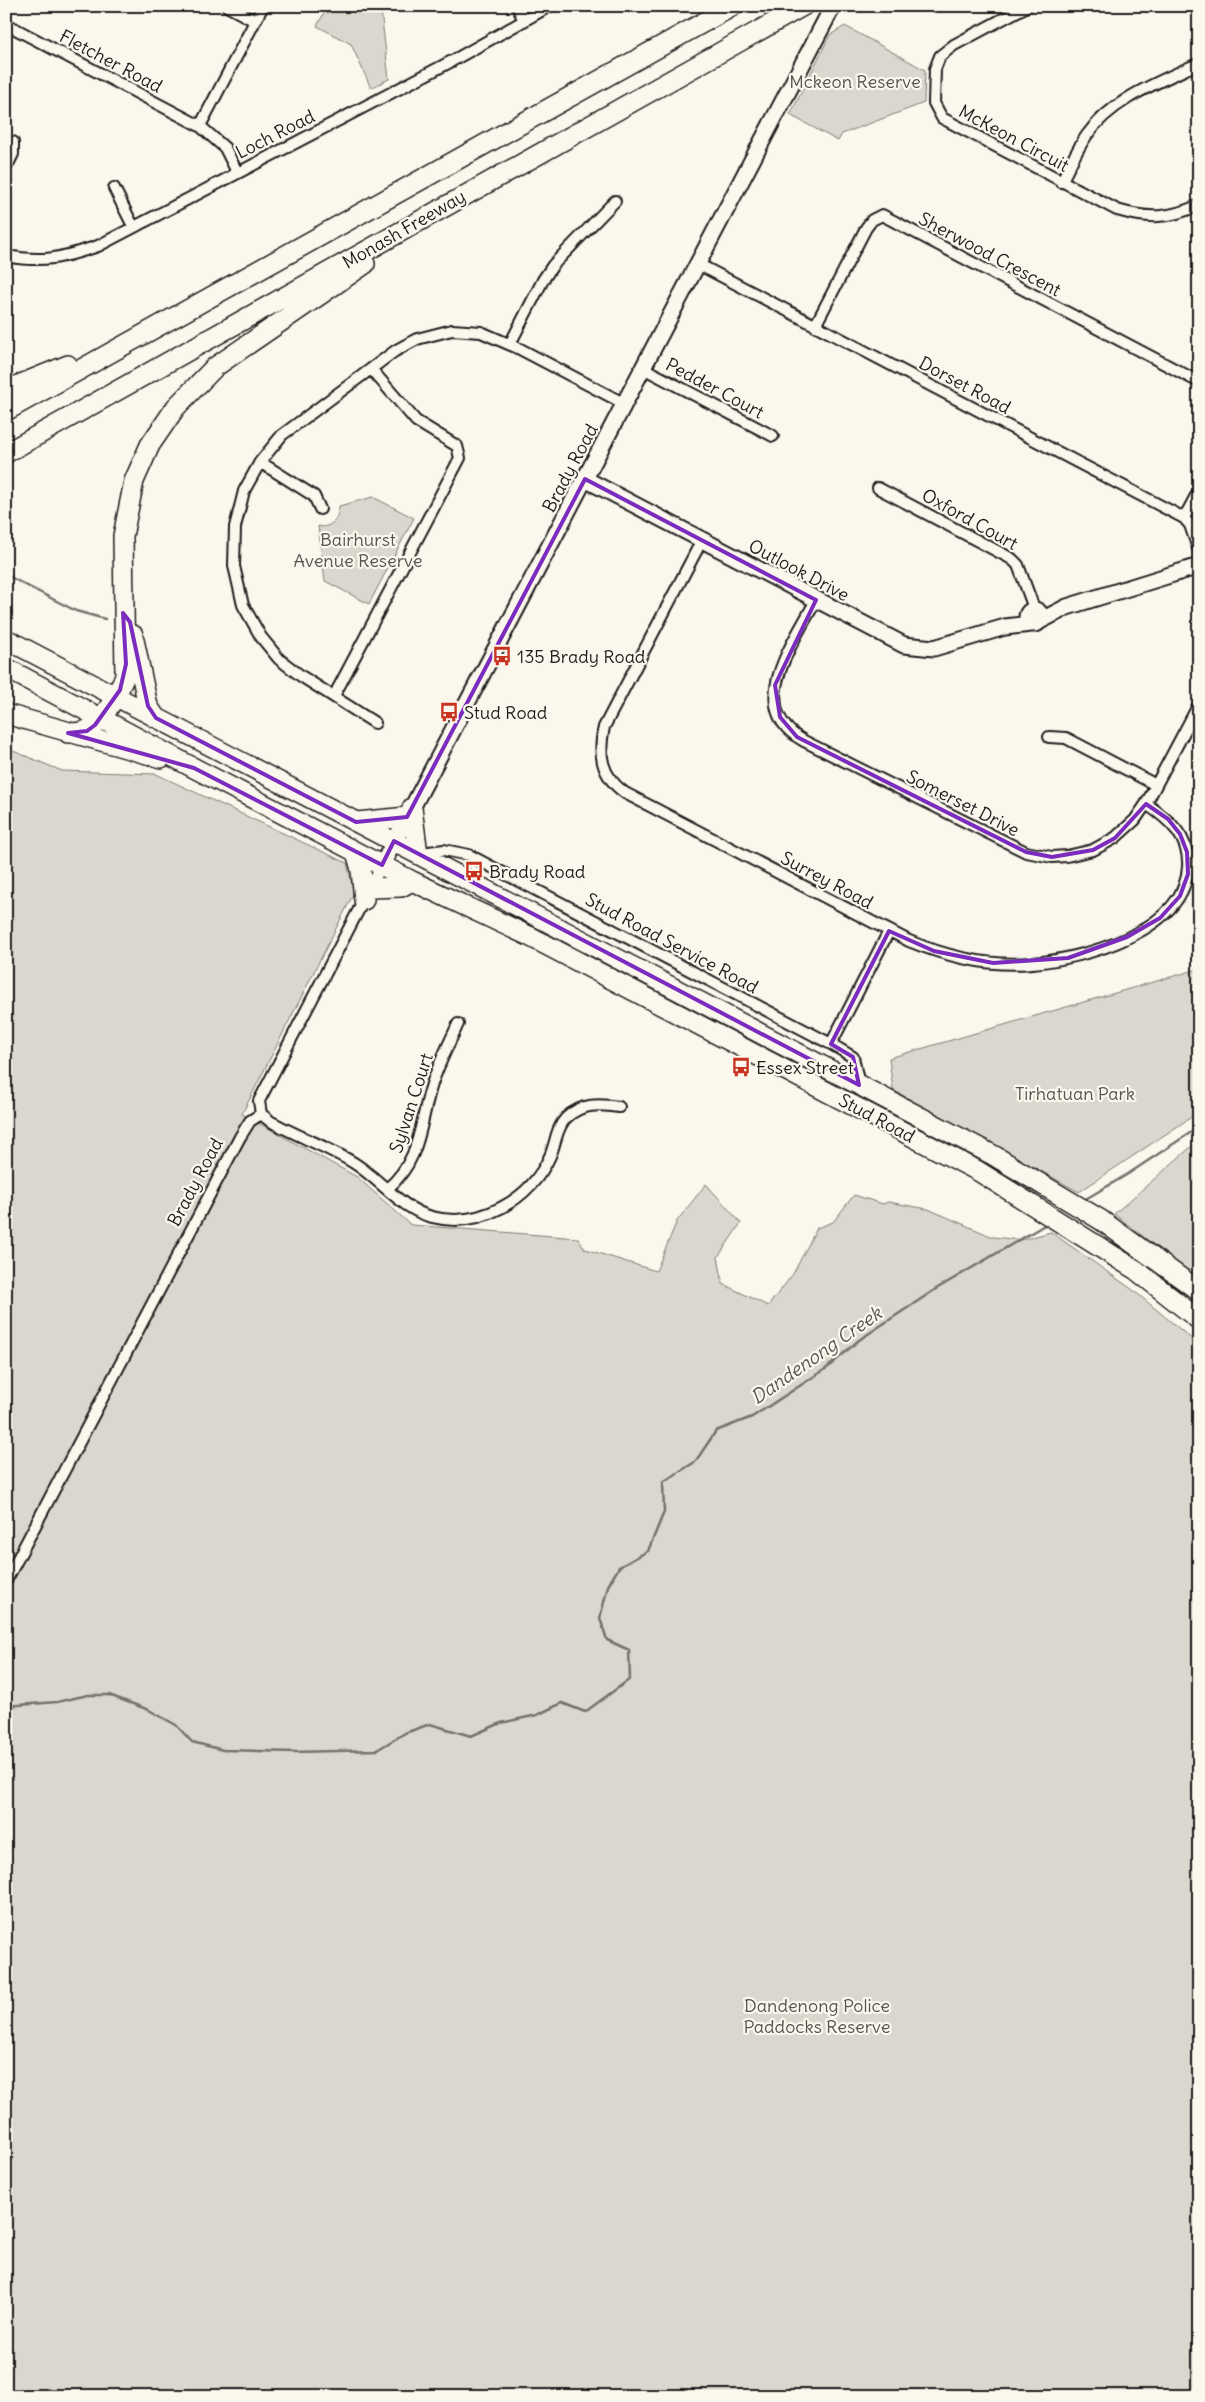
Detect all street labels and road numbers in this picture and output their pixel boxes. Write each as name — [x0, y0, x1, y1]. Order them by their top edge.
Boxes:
street label: Fletcher Road — [56, 24, 167, 98]
street label: McKeon Circuit — [955, 99, 1073, 177]
street label: Loch Road — [232, 104, 319, 164]
street label: Monash Freeway — [338, 184, 470, 274]
street label: Sherwood Crescent — [915, 207, 1065, 301]
street label: Dorset Road — [915, 351, 1015, 419]
street label: Pedder Court — [662, 353, 768, 423]
street label: Brady Road — [537, 420, 603, 516]
street label: Oxford Court — [918, 483, 1022, 555]
street label: Outlook Drive — [745, 534, 853, 606]
street label: Somerset Drive — [903, 765, 1023, 841]
street label: Surrey Road — [777, 846, 877, 914]
street label: Stud Road Service Road — [582, 888, 763, 999]
street label: Sylvan Court — [384, 1050, 438, 1156]
street label: Stud Road — [835, 1088, 920, 1148]
street label: Brady Road — [162, 1134, 228, 1230]

